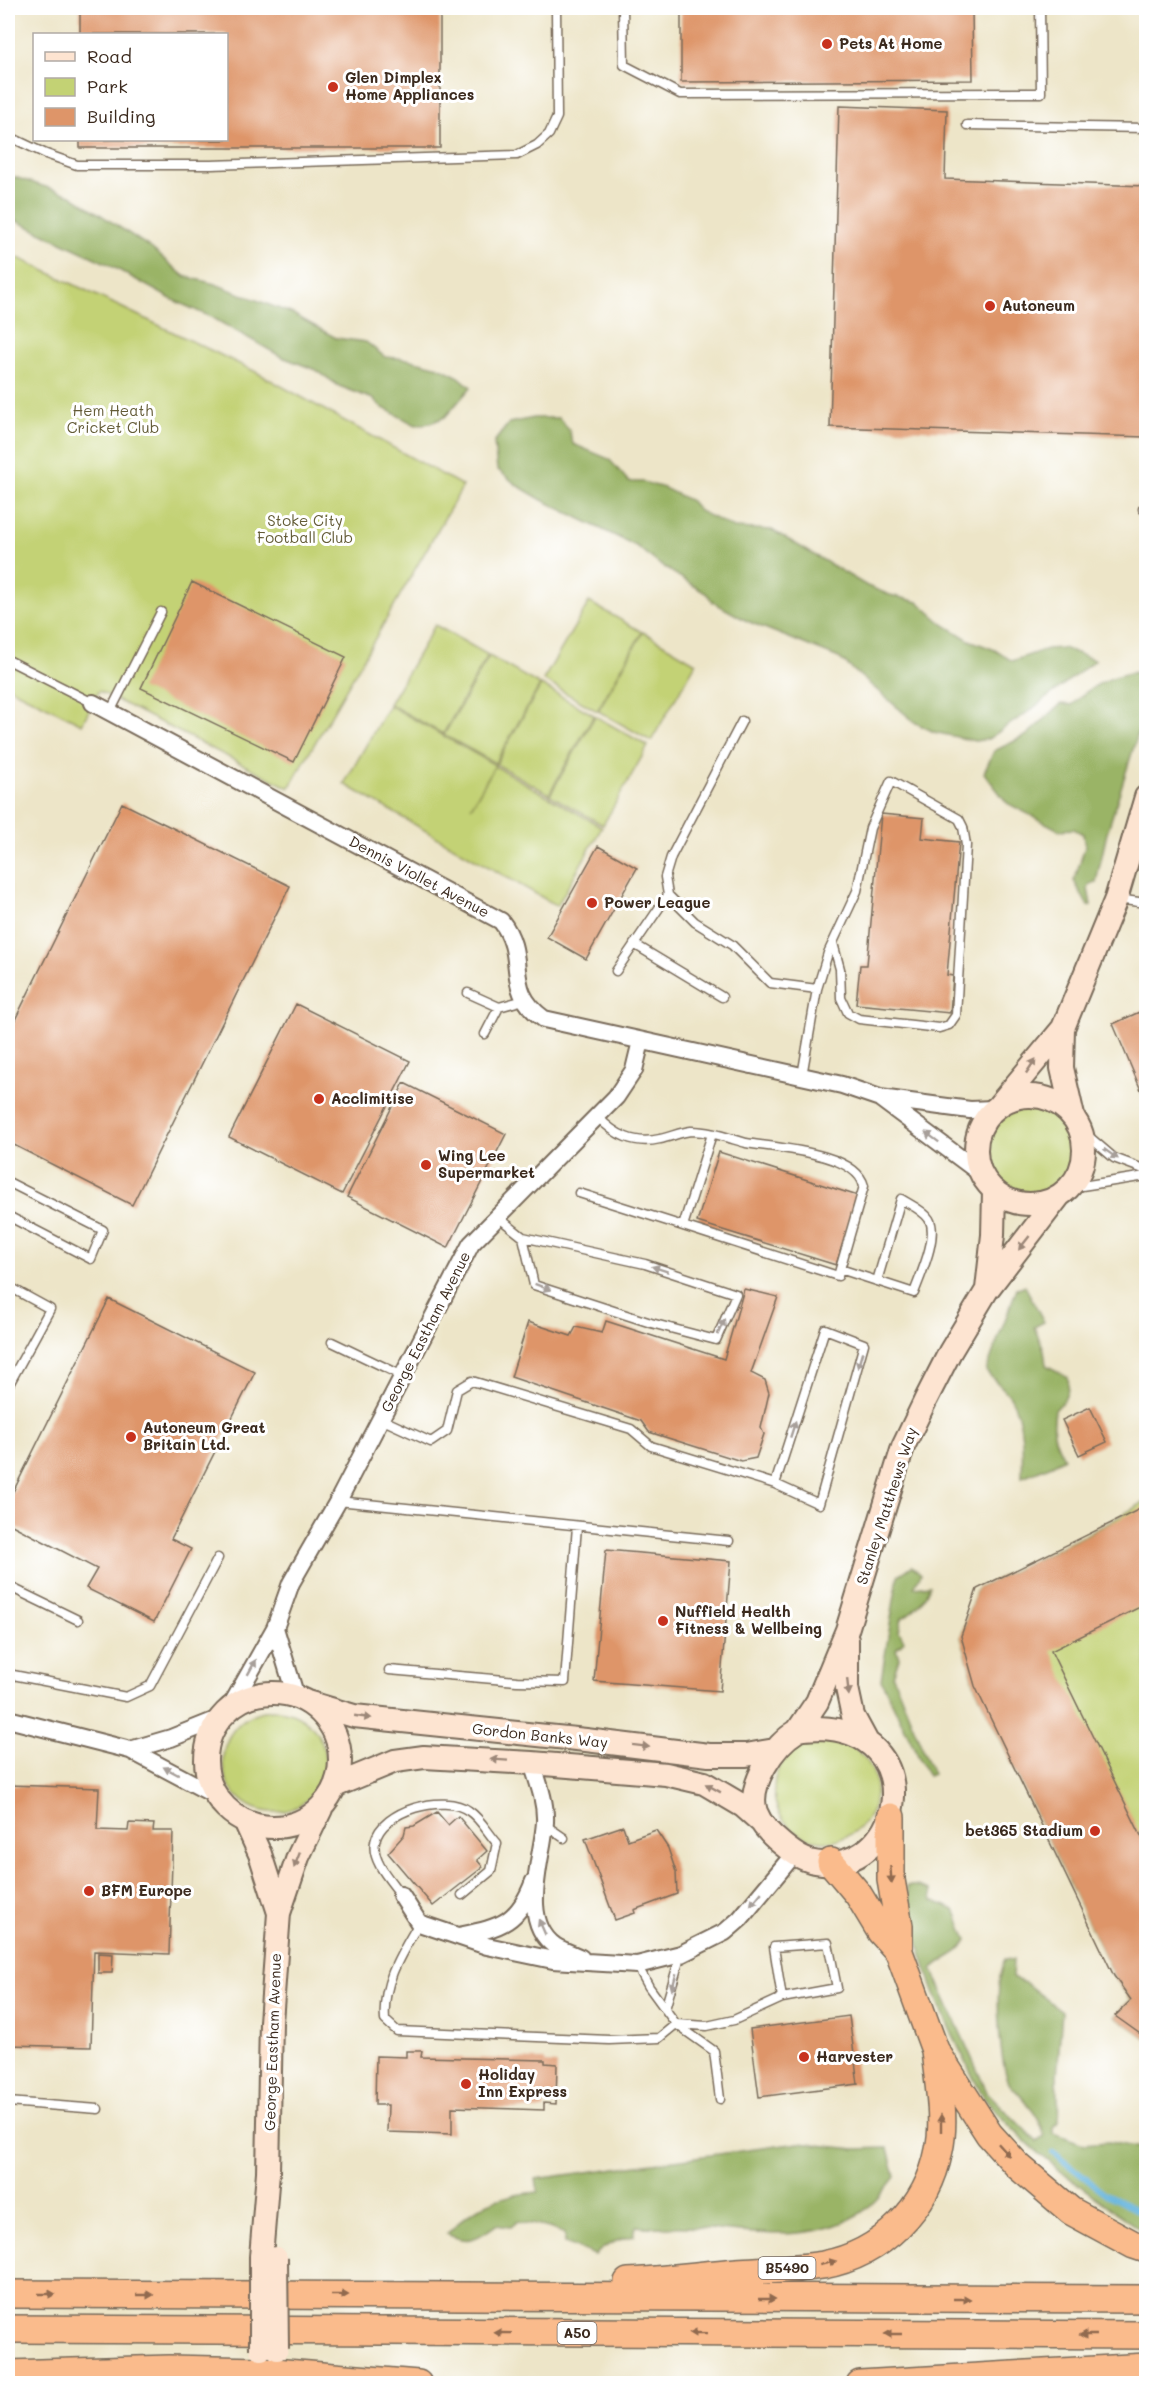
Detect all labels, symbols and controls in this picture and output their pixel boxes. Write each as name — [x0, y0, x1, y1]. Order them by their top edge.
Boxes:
legend — [33, 33, 228, 141]
place label: Pets At Home — [839, 33, 942, 53]
marker: Pets At Home — [820, 37, 834, 51]
text: Road — [87, 44, 132, 68]
place label: Glen Dimplex Home Appliances — [345, 67, 474, 104]
text: Park — [87, 74, 128, 98]
marker: Glen Dimplex Home Appliances — [326, 80, 340, 94]
text: Building — [87, 104, 155, 128]
place label: Autoneum — [1002, 295, 1075, 315]
marker: Autoneum — [983, 299, 997, 313]
park label: Hem Heath Cricket Club — [67, 400, 159, 437]
park label: Stoke City Football Club — [257, 510, 353, 547]
street label: Dennis Viollet Avenue — [346, 831, 493, 922]
place label: Power League — [604, 892, 710, 912]
marker: Power League — [585, 896, 599, 910]
one-way arrow — [1025, 1059, 1037, 1075]
place label: Acclimitise — [331, 1088, 414, 1108]
marker: Acclimitise — [312, 1092, 326, 1106]
one-way arrow — [925, 1132, 940, 1144]
place label: Wing Lee Supermarket — [438, 1145, 535, 1182]
one-way arrow — [1102, 1148, 1118, 1160]
marker: Wing Lee Supermarket — [419, 1158, 433, 1172]
one-way arrow — [1018, 1234, 1030, 1250]
street label: George Eastham Avenue — [376, 1248, 474, 1415]
one-way arrow — [651, 1264, 669, 1273]
one-way arrow — [535, 1282, 553, 1292]
one-way arrow — [717, 1318, 726, 1335]
one-way arrow — [854, 1351, 864, 1369]
place label: Autoneum Great Britain Ltd. — [143, 1417, 266, 1454]
one-way arrow — [789, 1420, 799, 1438]
street label: Stanley Matthews Way — [851, 1424, 921, 1587]
marker: Autoneum Great Britain Ltd. — [124, 1430, 138, 1444]
place label: Nuffield Health Fitness & Wellbeing — [675, 1601, 822, 1638]
marker: Nuffield Health Fitness & Wellbeing — [656, 1614, 670, 1628]
one-way arrow — [247, 1658, 257, 1675]
one-way arrow — [843, 1678, 853, 1697]
one-way arrow — [354, 1712, 373, 1722]
street label: Gordon Banks Way — [471, 1718, 609, 1752]
one-way arrow — [631, 1742, 650, 1751]
one-way arrow — [490, 1756, 509, 1765]
one-way arrow — [162, 1767, 179, 1776]
one-way arrow — [704, 1783, 721, 1793]
place label: bet365 Stadium — [965, 1820, 1083, 1840]
marker: bet365 Stadium — [1088, 1824, 1102, 1838]
one-way arrow — [292, 1851, 302, 1869]
one-way arrow — [886, 1866, 896, 1885]
place label: BFM Europe — [101, 1880, 192, 1900]
marker: BFM Europe — [82, 1884, 96, 1898]
one-way arrow — [750, 1891, 763, 1906]
one-way arrow — [537, 1918, 547, 1936]
street label: George Eastham Avenue — [259, 1953, 285, 2131]
one-way arrow — [668, 1973, 678, 1991]
place label: Harvester — [816, 2046, 893, 2066]
marker: Harvester — [797, 2050, 811, 2064]
place label: Holiday Inn Express — [478, 2064, 567, 2101]
marker: Holiday Inn Express — [459, 2077, 473, 2091]
one-way arrow — [936, 2114, 946, 2133]
one-way arrow — [997, 2142, 1010, 2157]
road number: B5490 — [758, 2257, 816, 2279]
one-way arrow — [819, 2257, 837, 2267]
one-way arrow — [37, 2289, 56, 2299]
one-way arrow — [135, 2290, 154, 2300]
one-way arrow — [330, 2290, 349, 2300]
one-way arrow — [758, 2294, 777, 2304]
one-way arrow — [953, 2294, 972, 2304]
road number: A50 — [558, 2322, 596, 2344]
one-way arrow — [494, 2328, 513, 2338]
one-way arrow — [689, 2328, 708, 2338]
one-way arrow — [884, 2329, 903, 2339]
one-way arrow — [1079, 2330, 1098, 2339]

